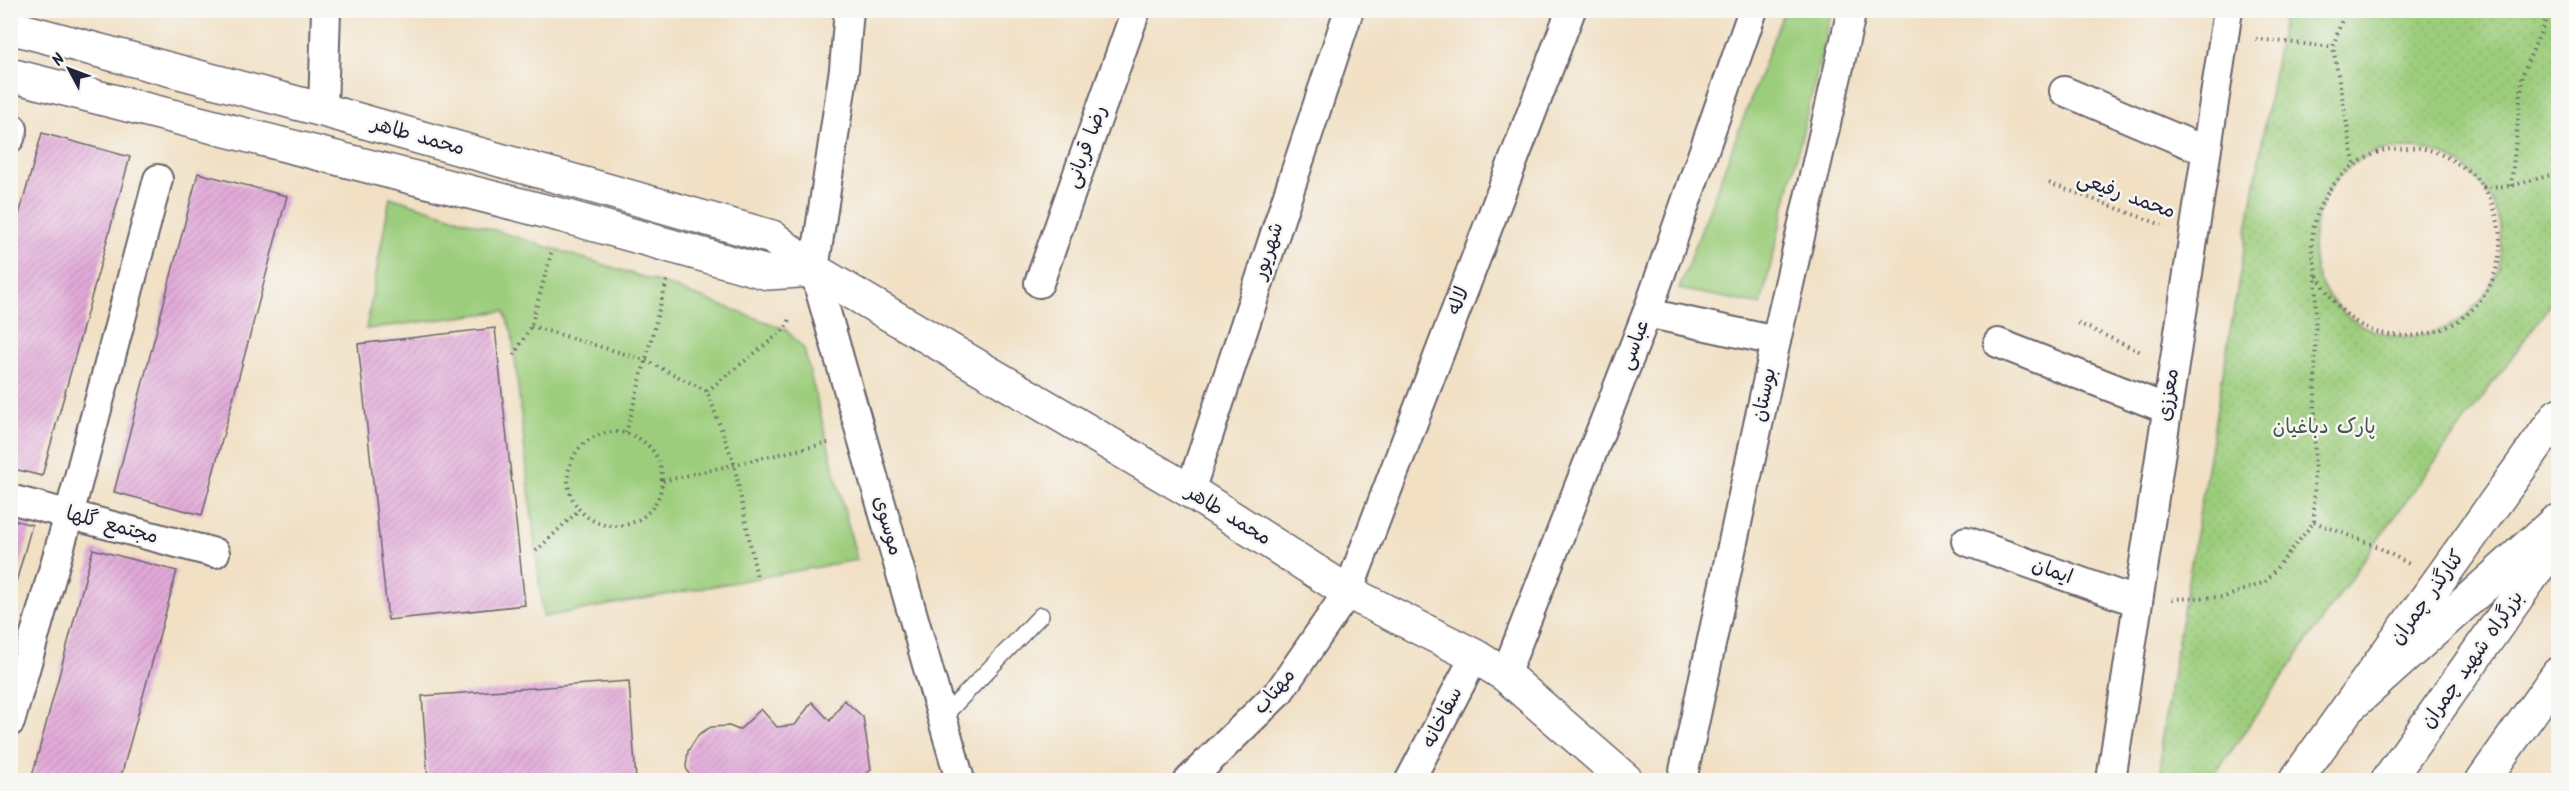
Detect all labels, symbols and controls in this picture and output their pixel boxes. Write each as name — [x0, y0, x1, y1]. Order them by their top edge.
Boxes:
north arrow — [39, 39, 99, 99]
text: N — [46, 48, 72, 72]
street label: رضا قربانی — [1057, 101, 1117, 193]
street label: محمد طاهر — [366, 108, 468, 166]
street label: محمد رفیعی — [2072, 163, 2180, 229]
street label: شهریور — [1244, 218, 1293, 286]
street label: لاله — [1439, 282, 1479, 320]
street label: عباسی — [1611, 315, 1659, 375]
street label: بوستان — [1744, 365, 1786, 425]
street label: معززی — [2149, 366, 2189, 424]
park label: پارک دباغیان — [2273, 412, 2375, 444]
street label: محمد طاهر — [1177, 476, 1277, 555]
street label: موسوی — [863, 492, 911, 560]
street label: مجتمع گلها — [62, 498, 162, 554]
street label: کنارگذر چمران — [2382, 544, 2474, 652]
street label: ایمان — [2027, 550, 2077, 594]
street label: بزرگراه شهید چمران — [2413, 584, 2533, 736]
street label: مهتاب — [1246, 662, 1304, 722]
street label: سقاخانه — [1414, 681, 1472, 755]

